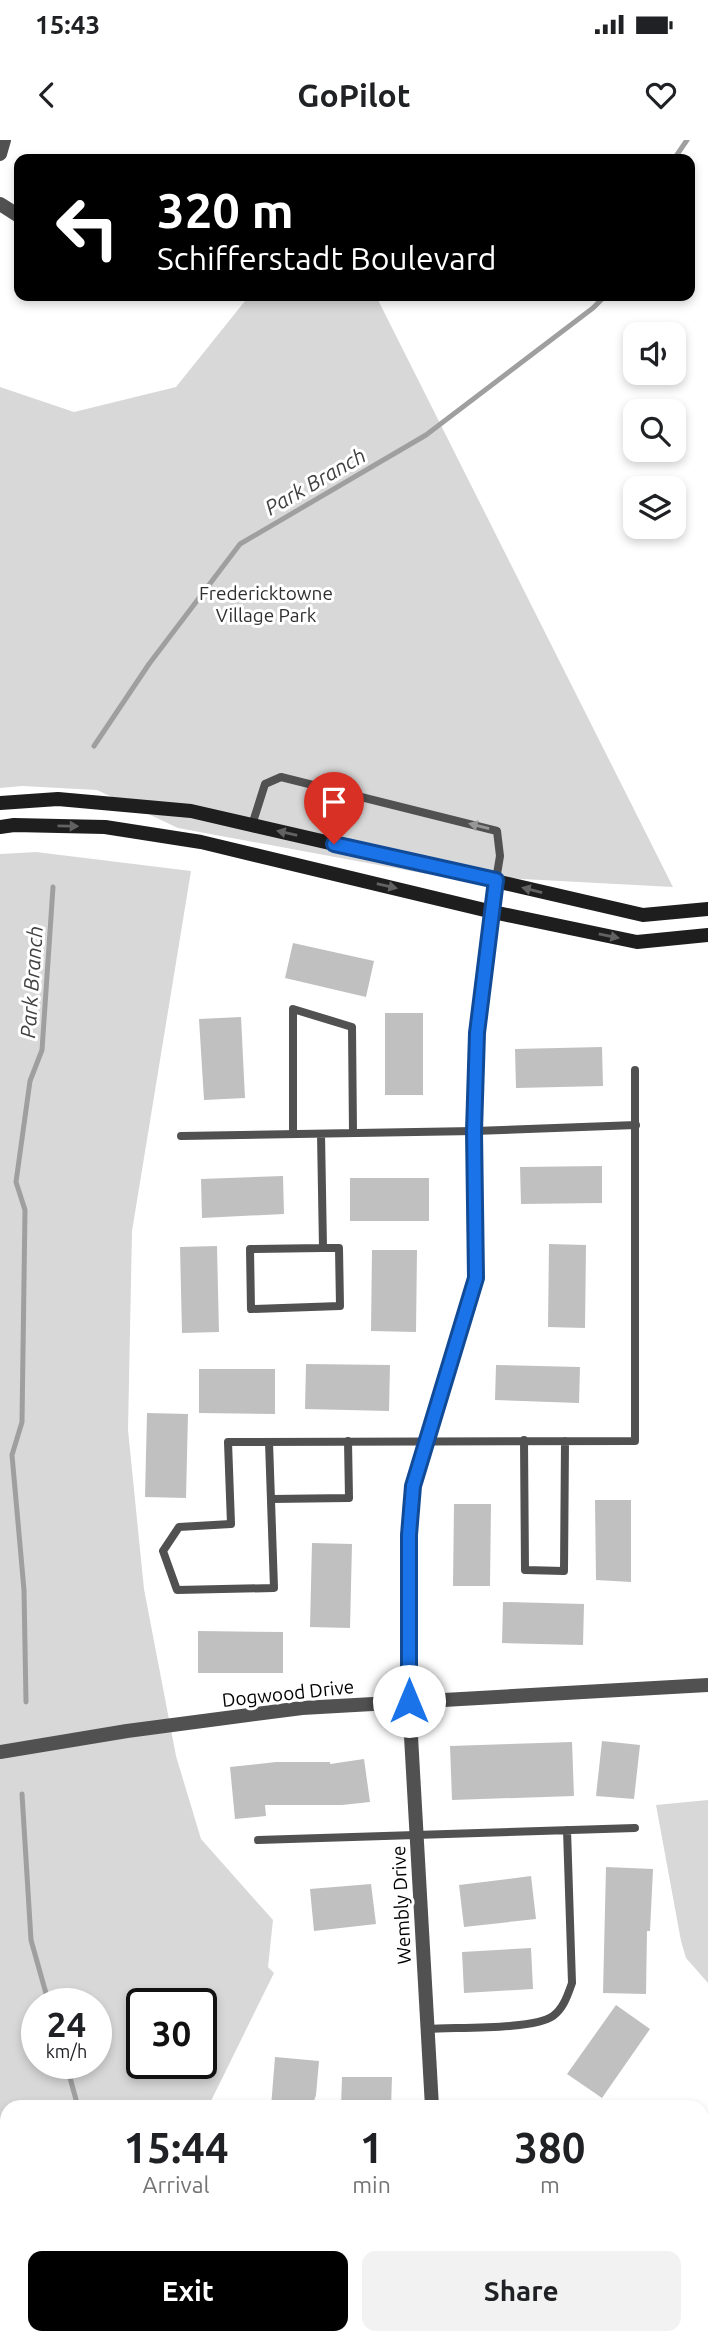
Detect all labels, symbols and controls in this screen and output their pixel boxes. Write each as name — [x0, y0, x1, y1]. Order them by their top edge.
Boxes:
text: 15:43 — [35, 10, 100, 39]
icon: back — [28, 76, 66, 114]
icon: heart — [642, 76, 680, 114]
text: GoPilot — [297, 77, 411, 113]
icon: left — [42, 182, 133, 273]
text: 320 m — [157, 182, 294, 237]
text: Schifferstadt Boulevard — [157, 240, 497, 276]
map controls — [623, 322, 686, 539]
button: sound — [623, 322, 686, 385]
button: search — [623, 399, 686, 462]
water label: Park Branch — [260, 442, 370, 520]
button: layers — [623, 476, 686, 539]
park label: Fredericktowne Village Park — [199, 582, 333, 626]
pin — [304, 772, 364, 844]
icon: arrive — [315, 783, 353, 821]
one-way arrow — [468, 820, 490, 831]
one-way arrow — [57, 821, 79, 832]
one-way arrow — [276, 827, 298, 838]
one-way arrow — [376, 881, 398, 892]
one-way arrow — [521, 884, 543, 895]
water label: Park Branch — [15, 925, 47, 1039]
one-way arrow — [598, 931, 620, 942]
position arrow — [372, 1664, 446, 1738]
street label: Dogwood Drive — [221, 1675, 355, 1711]
street label: Wembly Drive — [387, 1845, 415, 1965]
speed limit sign: 30 — [126, 1988, 217, 2079]
text: 24 — [47, 2004, 86, 2044]
text: km/h — [46, 2041, 87, 2061]
text: 15:44 — [124, 2124, 229, 2171]
text: 1 — [360, 2124, 383, 2171]
text: 380 — [514, 2124, 585, 2171]
text: Arrival — [143, 2172, 210, 2197]
text: min — [352, 2172, 391, 2197]
text: m — [540, 2172, 560, 2197]
button: Exit — [28, 2251, 348, 2331]
button: Share — [362, 2251, 681, 2331]

